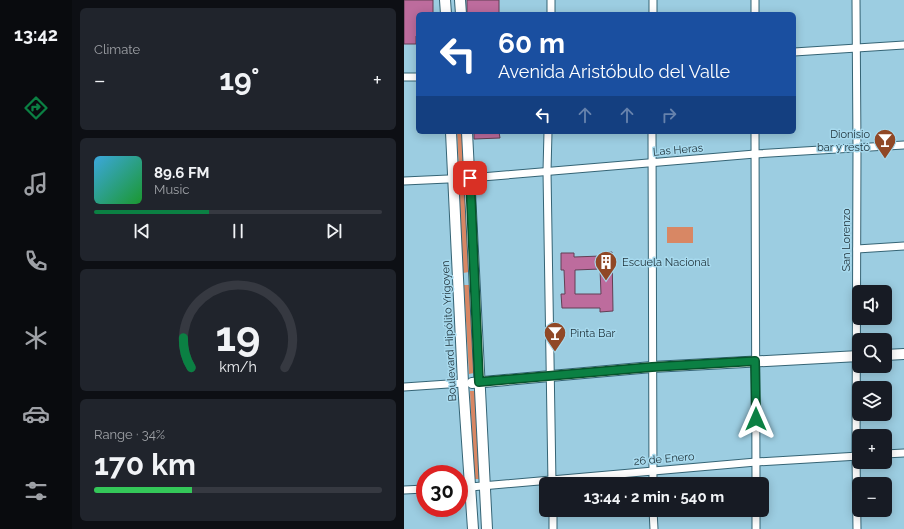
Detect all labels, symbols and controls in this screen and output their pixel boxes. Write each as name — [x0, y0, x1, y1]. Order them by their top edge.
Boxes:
text: 13:42 — [14, 24, 58, 45]
text: 60 m — [498, 27, 565, 60]
icon: left — [432, 28, 484, 80]
text: Climate — [94, 42, 140, 57]
text: Avenida Aristóbulo del Valle — [498, 61, 730, 82]
text: 19° — [219, 62, 259, 97]
text: − — [94, 67, 106, 93]
text: + — [373, 67, 382, 93]
icon: directions — [22, 94, 50, 122]
icon: left — [532, 104, 554, 126]
icon: ahead — [574, 104, 596, 126]
icon: ahead — [616, 104, 638, 126]
icon: right — [658, 104, 680, 126]
bar icon: Dionisio bar y restó — [872, 127, 898, 160]
place label: Dionisio bar y restó — [817, 128, 870, 154]
street label: Las Heras — [652, 141, 704, 159]
pin — [453, 161, 487, 195]
text: 89.6 FM — [154, 164, 210, 182]
icon: arrive — [459, 167, 481, 189]
icon: music — [22, 170, 50, 198]
text: Music — [154, 182, 189, 197]
street label: San Lorenzo — [840, 208, 853, 272]
icon: previous — [131, 220, 153, 242]
icon: pause — [227, 220, 249, 242]
icon: next — [323, 220, 345, 242]
icon: phone — [22, 247, 50, 275]
building icon: Escuela Nacional — [593, 249, 619, 282]
place label: Escuela Nacional — [622, 256, 710, 269]
street label: Boulevard Hipólito Yrigoyen — [439, 260, 459, 402]
map controls — [852, 285, 892, 517]
button: sound — [852, 285, 892, 325]
text: 19 — [215, 311, 261, 360]
bar icon: Pinta Bar — [542, 320, 568, 353]
icon: climate — [22, 324, 50, 352]
place label: Pinta Bar — [570, 327, 615, 340]
button: search — [852, 333, 892, 373]
text: km/h — [219, 358, 257, 374]
button: layers — [852, 381, 892, 421]
position arrow — [735, 398, 777, 440]
icon: car — [22, 400, 50, 428]
text: Range · 34% — [94, 427, 165, 442]
button: + — [852, 429, 892, 469]
text: 170 km — [94, 447, 196, 482]
street label: 26 de Enero — [633, 450, 695, 468]
speed limit sign: 30 — [416, 465, 468, 517]
icon: filters — [22, 477, 50, 505]
button: − — [852, 477, 892, 517]
text: 13:44 · 2 min · 540 m — [584, 488, 724, 506]

